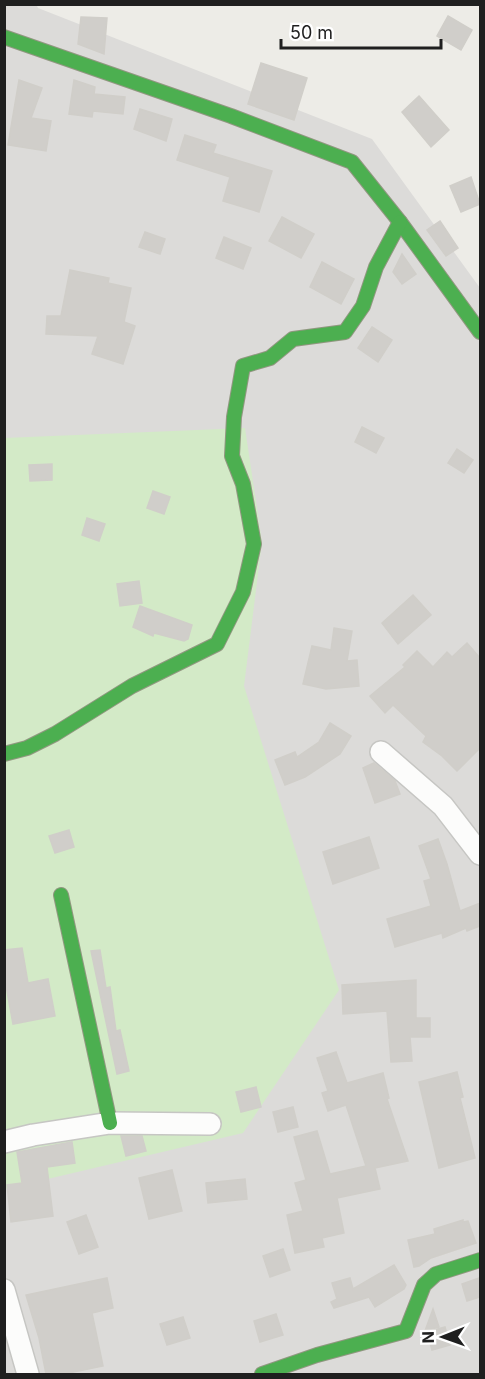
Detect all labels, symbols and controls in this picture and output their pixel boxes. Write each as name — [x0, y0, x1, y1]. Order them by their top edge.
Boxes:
scale bar — [281, 12, 442, 50]
text: 50 m — [290, 22, 333, 43]
north arrow — [413, 1307, 473, 1367]
text: N — [418, 1331, 438, 1344]

